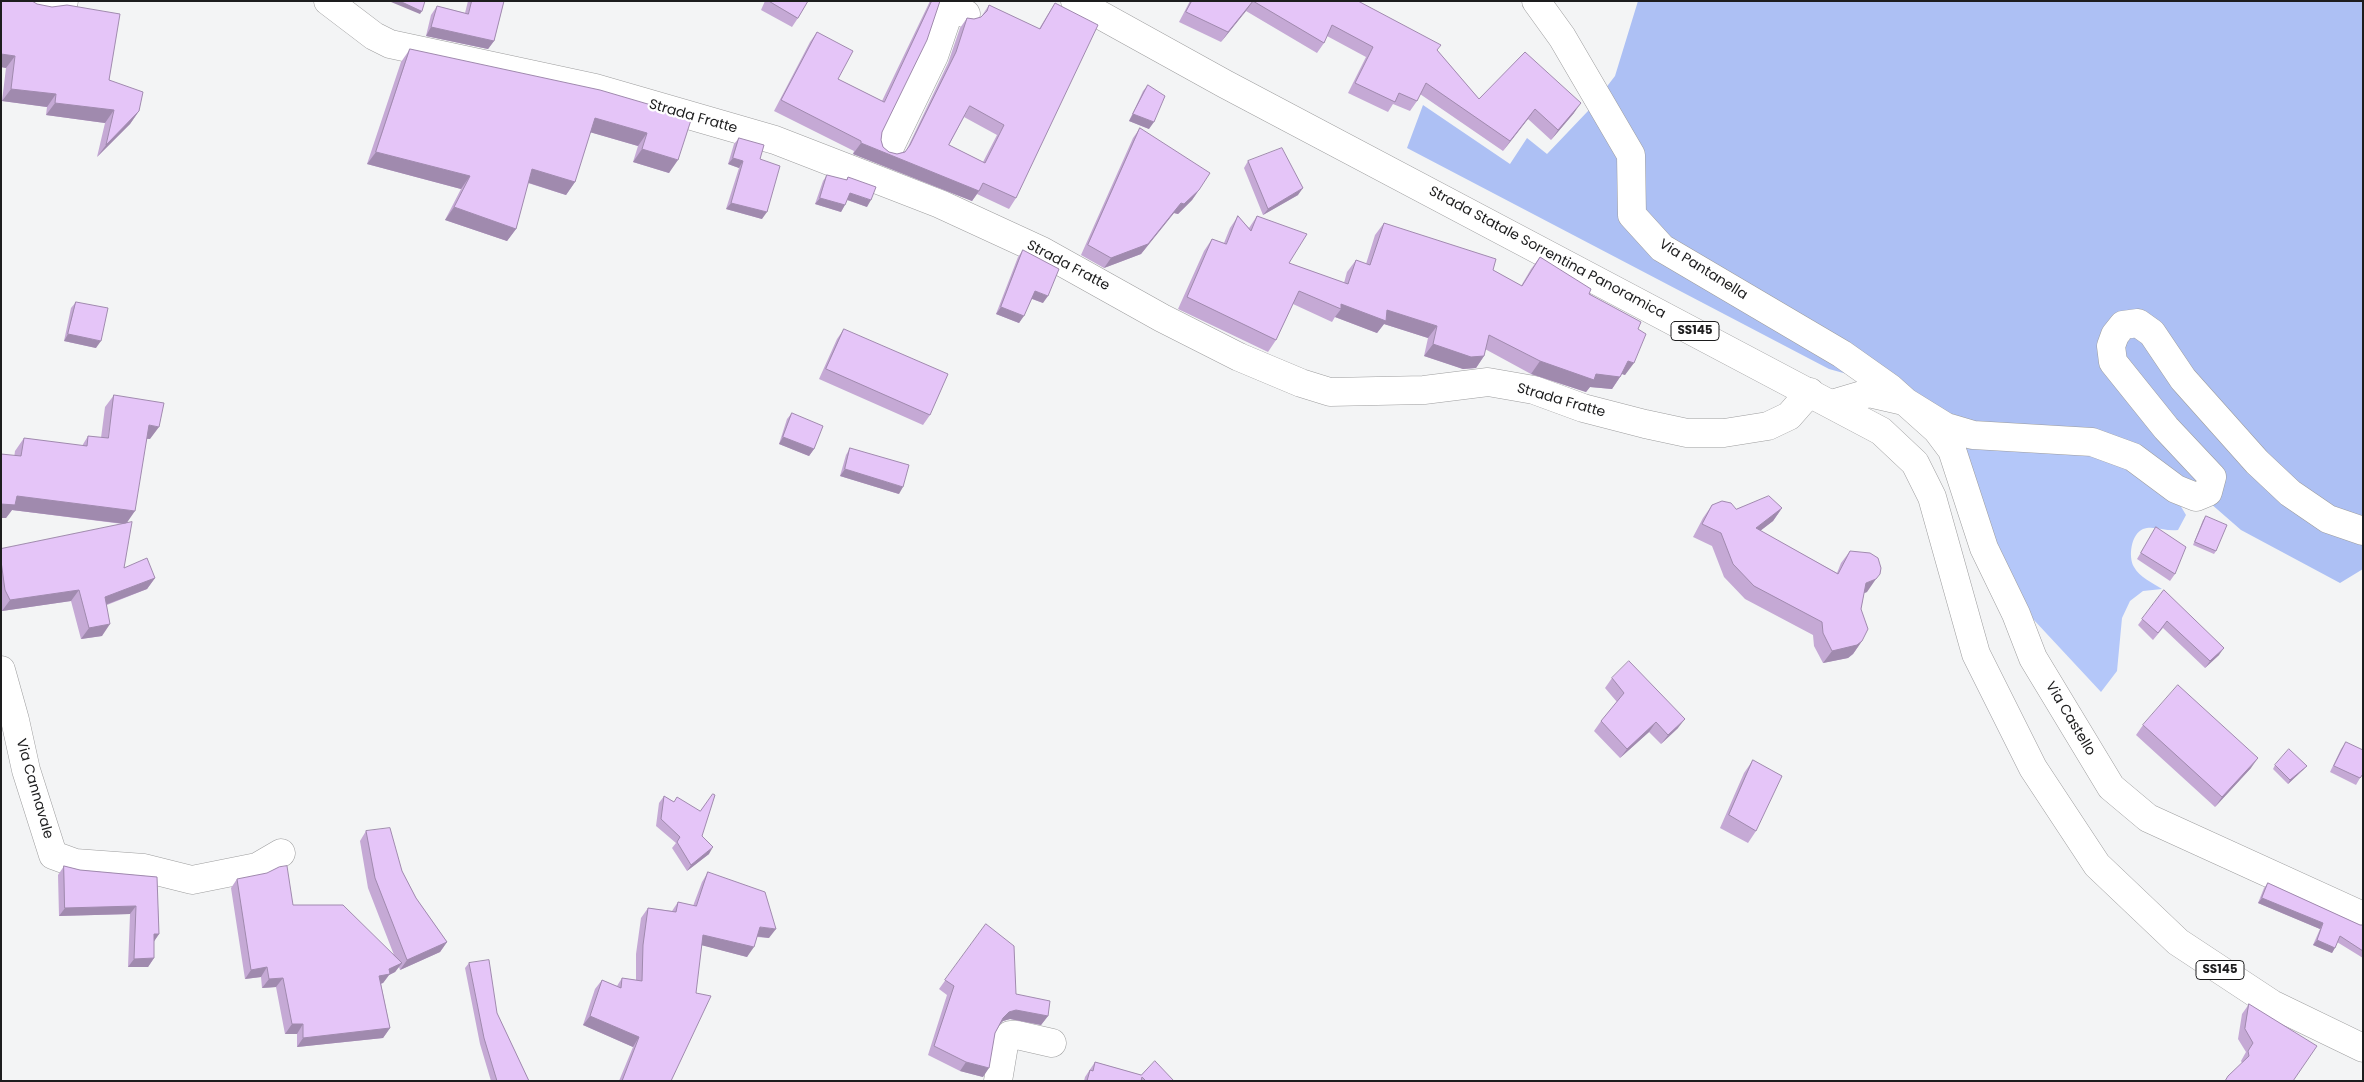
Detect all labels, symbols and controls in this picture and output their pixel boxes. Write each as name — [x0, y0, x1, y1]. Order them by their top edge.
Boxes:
street label: Strada Fratte — [647, 96, 739, 138]
street label: Strada Statale Sorrentina Panoramica — [1426, 183, 1668, 323]
street label: Via Pantanella — [1656, 236, 1750, 304]
street label: Strada Fratte — [1024, 237, 1112, 295]
road number: SS145 — [1671, 322, 1719, 341]
street label: Strada Fratte — [1515, 380, 1607, 422]
street label: Via Castello — [2041, 679, 2099, 759]
street label: Via Cannavale — [12, 737, 56, 841]
road number: SS145 — [2196, 960, 2244, 980]

